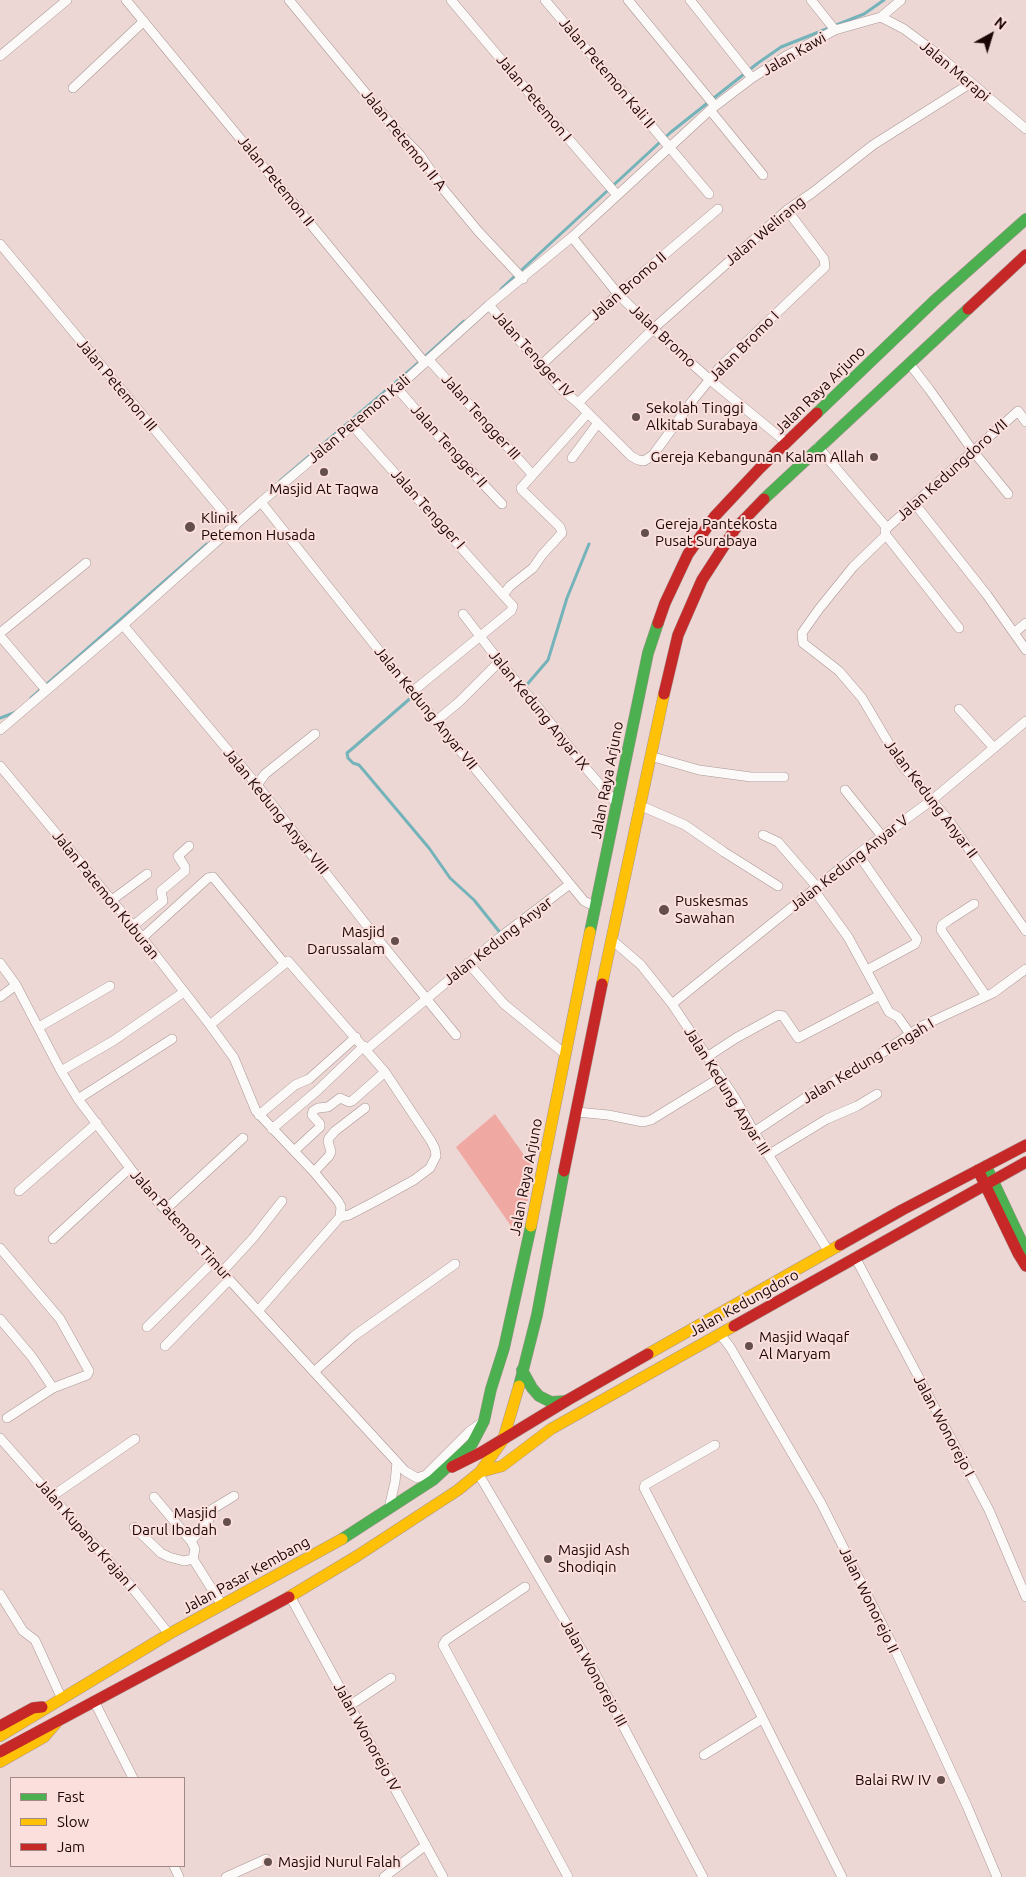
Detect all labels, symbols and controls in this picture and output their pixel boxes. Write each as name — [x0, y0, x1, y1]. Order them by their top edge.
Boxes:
north arrow — [966, 10, 1016, 60]
street label: Jalan Petemon Kali II — [555, 14, 659, 132]
text: N — [991, 14, 1010, 33]
street label: Jalan Kawi — [759, 28, 829, 80]
street label: Jalan Merapi — [916, 37, 994, 105]
street label: Jalan Petemon I — [493, 51, 575, 145]
street label: Jalan Petemon II A — [358, 86, 450, 194]
street label: Jalan Petemon II — [234, 132, 318, 230]
street label: Jalan Welirang — [721, 192, 809, 270]
street label: Jalan Bromo II — [586, 248, 670, 324]
street label: Jalan Bromo — [626, 301, 700, 371]
street label: Jalan Tengger IV — [489, 307, 577, 401]
street label: Jalan Bromo I — [705, 307, 783, 385]
street label: Jalan Petemon III — [73, 335, 161, 435]
street label: Jalan Raya Arjuno — [771, 342, 869, 438]
street label: Jalan Tengger III — [438, 370, 524, 464]
street label: Jalan Petemon Kali — [304, 371, 414, 467]
place label: Sekolah Tinggi Alkitab Surabaya — [646, 399, 758, 434]
street label: Jalan Tengger II — [407, 401, 491, 491]
marker: Sekolah Tinggi Alkitab Surabaya — [630, 411, 642, 423]
street label: Jalan Kedungdoro VII — [893, 415, 1011, 525]
place label: Gereja Kebangunan Kalam Allah — [651, 448, 864, 466]
marker: Gereja Kebangunan Kalam Allah — [868, 451, 880, 463]
street label: Jalan Tengger I — [387, 465, 469, 553]
marker: Masjid At Taqwa — [318, 466, 330, 478]
place label: Masjid At Taqwa — [269, 480, 379, 498]
place label: Klinik Petemon Husada — [201, 509, 316, 544]
place label: Gereja Pantekosta Pusat Surabaya — [655, 515, 777, 550]
marker: Klinik Petemon Husada — [183, 520, 197, 534]
marker: Gereja Pantekosta Pusat Surabaya — [639, 527, 651, 539]
street label: Jalan Kedung Anyar VII — [371, 643, 481, 773]
street label: Jalan Kedung Anyar IX — [485, 646, 593, 774]
street label: Jalan Raya Arjuno — [587, 720, 627, 840]
street label: Jalan Kedung Anyar II — [881, 736, 981, 862]
street label: Jalan Kedung Anyar VIII — [220, 744, 332, 878]
street label: Jalan Kedung Anyar V — [786, 811, 912, 915]
street label: Jalan Patemon Kuburan — [49, 827, 163, 963]
place label: Puskesmas Sawahan — [675, 892, 748, 927]
street label: Jalan Kedung Anyar — [440, 893, 556, 989]
marker: Puskesmas Sawahan — [657, 903, 671, 917]
place label: Masjid Darussalam — [307, 923, 385, 958]
marker: Masjid Darussalam — [389, 935, 401, 947]
street label: Jalan Kedung Tengah I — [799, 1015, 937, 1107]
street label: Jalan Kedung Anyar III — [680, 1024, 774, 1158]
street label: Jalan Raya Arjuno — [506, 1117, 546, 1237]
street label: Jalan Patemon Timur — [127, 1166, 235, 1284]
street label: Jalan Kedungdoro — [686, 1265, 802, 1341]
place label: Masjid Waqaf Al Maryam — [759, 1328, 849, 1363]
marker: Masjid Waqaf Al Maryam — [743, 1340, 755, 1352]
street label: Jalan Wonorejo I — [910, 1372, 978, 1480]
street label: Jalan Kupang Krajan I — [32, 1475, 140, 1595]
place label: Masjid Darul Ibadah — [132, 1504, 217, 1539]
marker: Masjid Darul Ibadah — [221, 1516, 233, 1528]
street label: Jalan Pasar Kembang — [179, 1533, 313, 1617]
place label: Masjid Ash Shodiqin — [558, 1541, 630, 1576]
street label: Jalan Wonorejo II — [835, 1544, 903, 1656]
marker: Masjid Ash Shodiqin — [542, 1553, 554, 1565]
street label: Jalan Wonorejo III — [557, 1616, 631, 1730]
street label: Jalan Wonorejo IV — [330, 1679, 404, 1795]
place label: Balai RW IV — [855, 1771, 931, 1789]
marker: Balai RW IV — [935, 1774, 947, 1786]
legend — [10, 1777, 185, 1867]
text: Fast — [57, 1788, 84, 1805]
text: Slow — [57, 1813, 89, 1830]
text: Jam — [57, 1838, 85, 1855]
place label: Masjid Nurul Falah — [278, 1853, 401, 1871]
marker: Masjid Nurul Falah — [262, 1856, 274, 1868]

